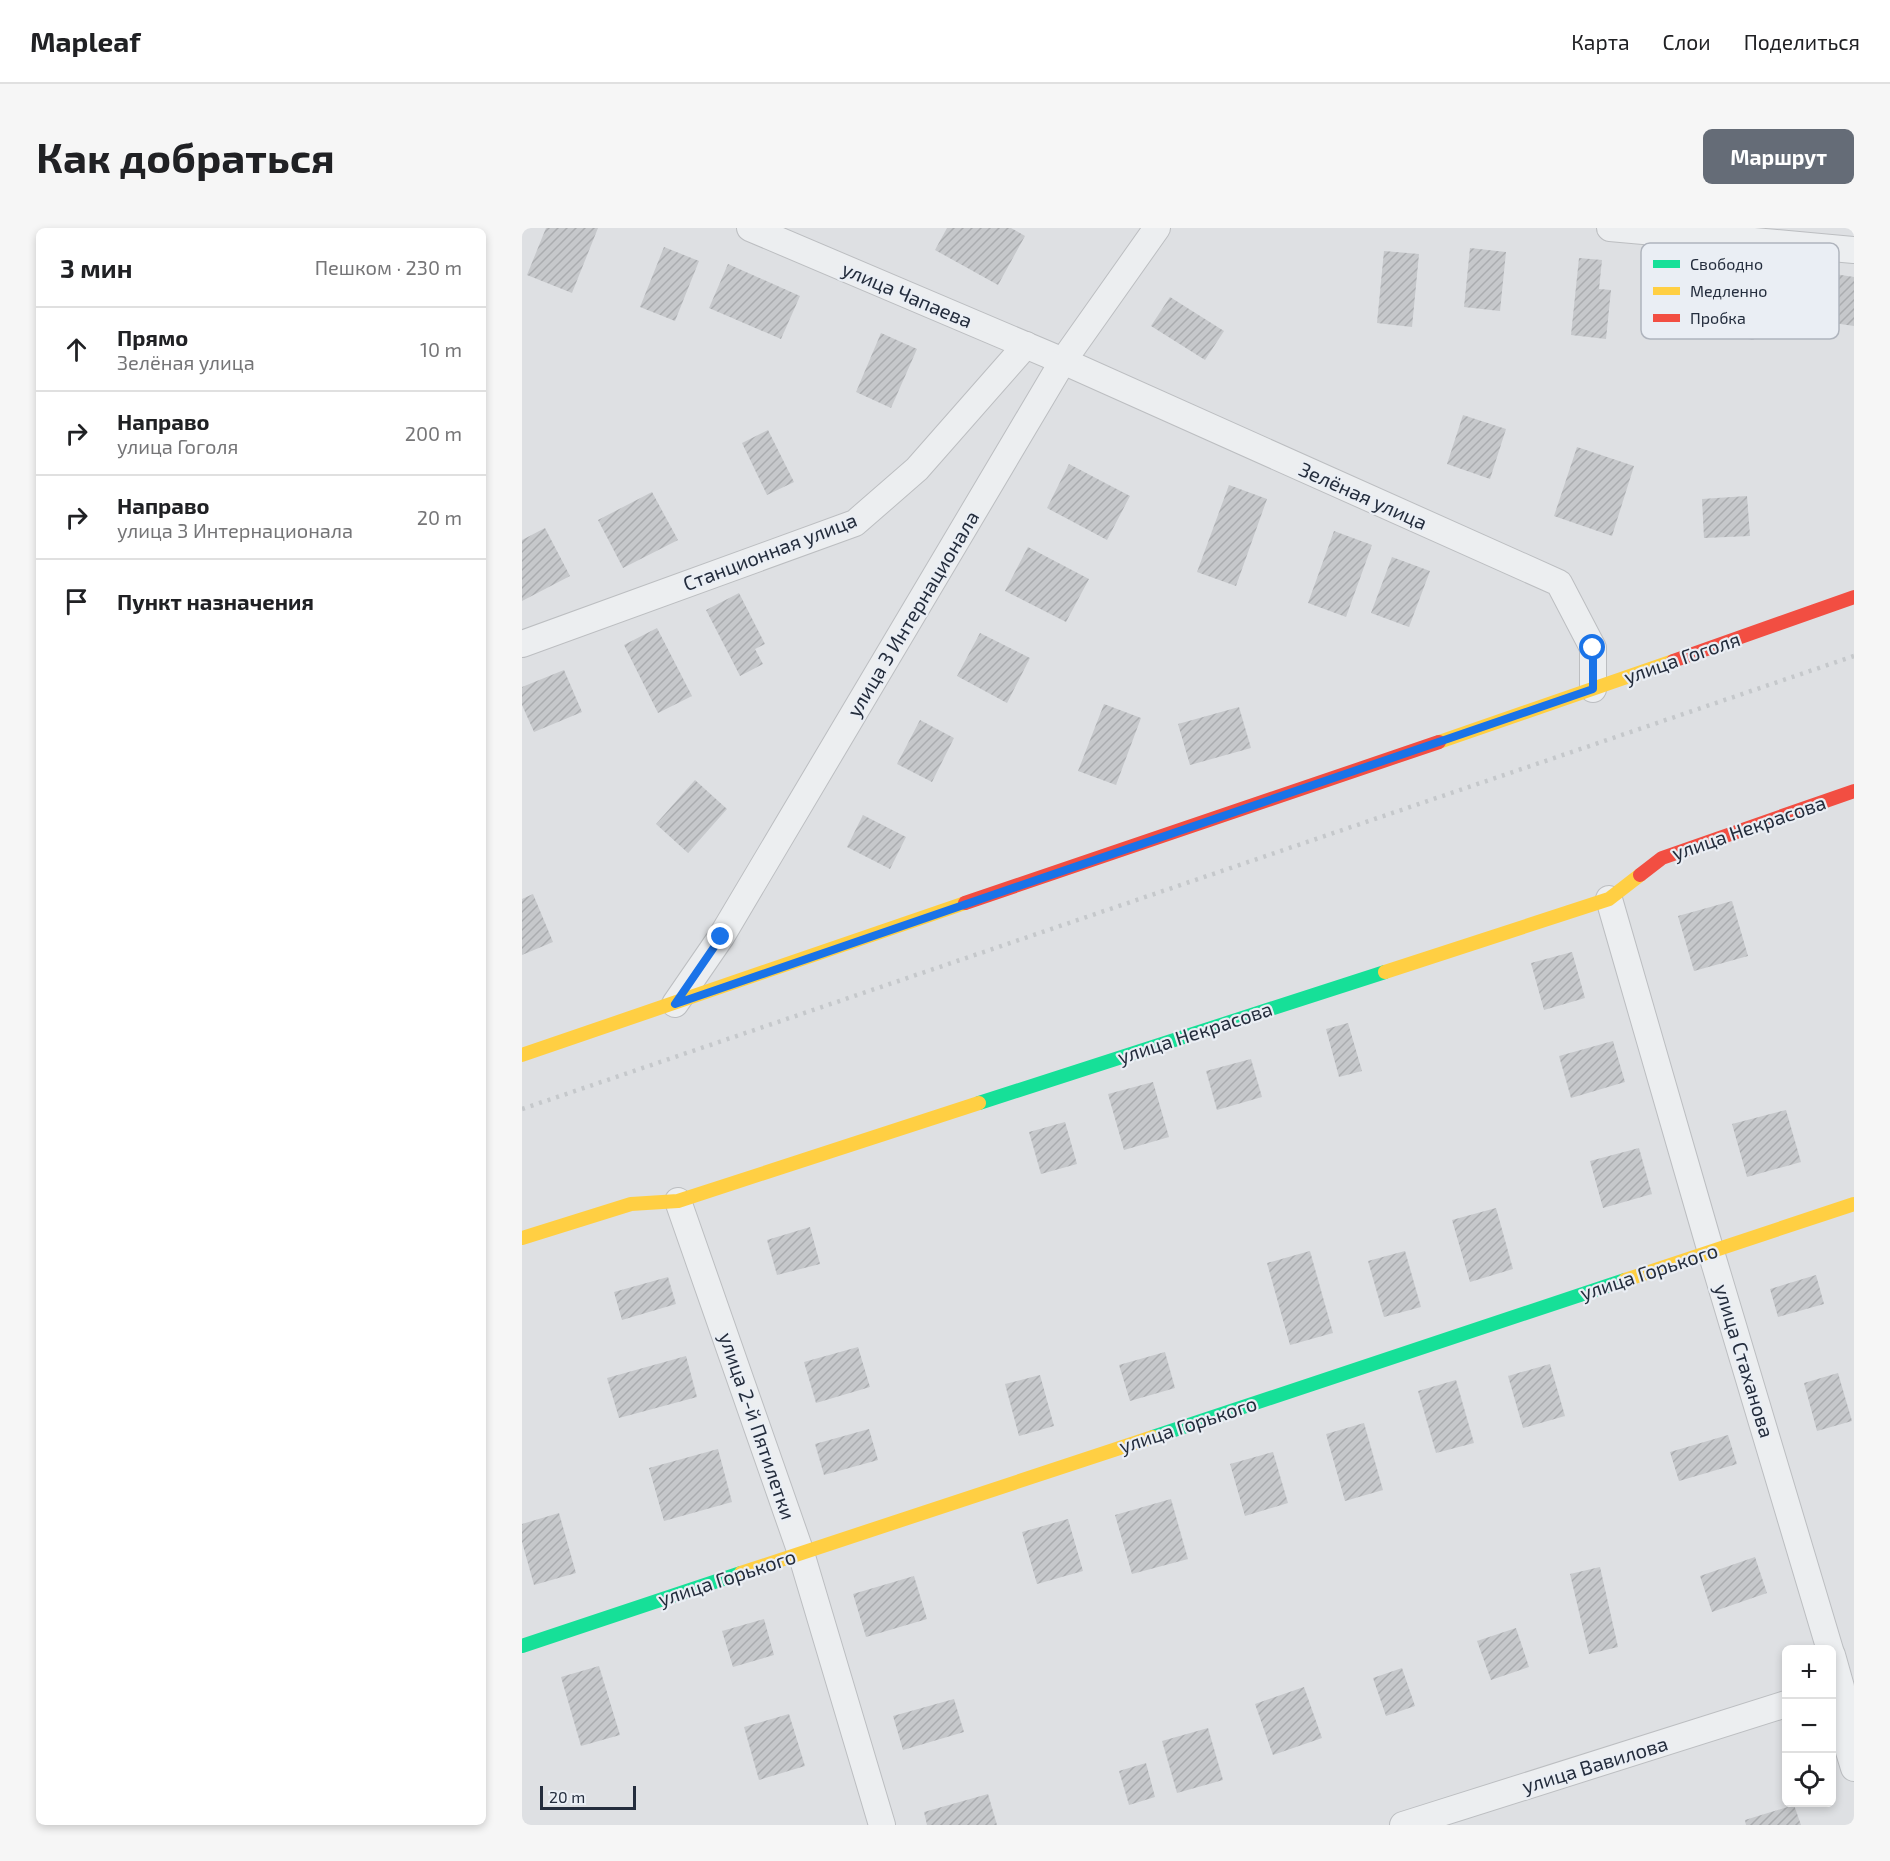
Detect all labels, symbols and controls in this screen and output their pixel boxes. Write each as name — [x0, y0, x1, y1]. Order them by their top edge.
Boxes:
text: Mapleaf — [30, 24, 141, 58]
text: Карта — [1571, 29, 1630, 54]
text: Слои — [1663, 29, 1711, 54]
text: Поделиться — [1744, 29, 1860, 54]
button: Маршрут — [1703, 129, 1854, 184]
text: Как добраться — [36, 131, 335, 181]
legend — [1641, 243, 1839, 339]
text: 3 мин — [60, 252, 132, 283]
text: Свободно — [1690, 254, 1763, 273]
text: Пешком · 230 m — [315, 255, 462, 279]
street label: улица Чапаева — [838, 256, 976, 333]
text: Медленно — [1690, 281, 1767, 300]
text: Пробка — [1690, 308, 1746, 327]
text: Прямо — [117, 324, 188, 350]
icon: ahead — [60, 333, 93, 366]
text: 10 m — [420, 337, 462, 361]
text: Зелёная улица — [117, 350, 255, 374]
text: Направо — [117, 408, 210, 434]
icon: right — [60, 417, 93, 450]
text: 200 m — [405, 421, 462, 445]
text: улица Гоголя — [117, 434, 238, 458]
street label: Зелёная улица — [1295, 456, 1431, 535]
text: Направо — [117, 492, 210, 518]
icon: right — [60, 501, 93, 534]
text: 20 m — [417, 505, 462, 529]
street label: улица 3 Интернационала — [841, 506, 984, 721]
street label: Станционная улица — [679, 507, 860, 596]
text: улица 3 Интернационала — [117, 518, 353, 542]
icon: arrive — [60, 585, 93, 618]
text: Пункт назначения — [117, 588, 314, 614]
street label: улица Гоголя — [1620, 626, 1743, 689]
route start — [1579, 634, 1605, 660]
street label: улица Некрасова — [1669, 789, 1829, 866]
route end — [707, 923, 733, 949]
street label: улица Некрасова — [1114, 996, 1275, 1069]
street label: улица Горького — [1577, 1237, 1721, 1306]
street label: улица Стаханова — [1709, 1281, 1780, 1441]
street label: улица 2-й Пятилетки — [714, 1329, 801, 1523]
street label: улица Горького — [1116, 1390, 1260, 1459]
street label: улица Горького — [655, 1543, 799, 1612]
map controls — [1782, 1645, 1836, 1807]
button: + — [1782, 1645, 1836, 1699]
button: − — [1782, 1699, 1836, 1753]
street label: улица Вавилова — [1519, 1730, 1671, 1799]
button: locate — [1782, 1753, 1836, 1807]
scale bar — [540, 1783, 636, 1810]
text: 20 m — [549, 1787, 585, 1806]

